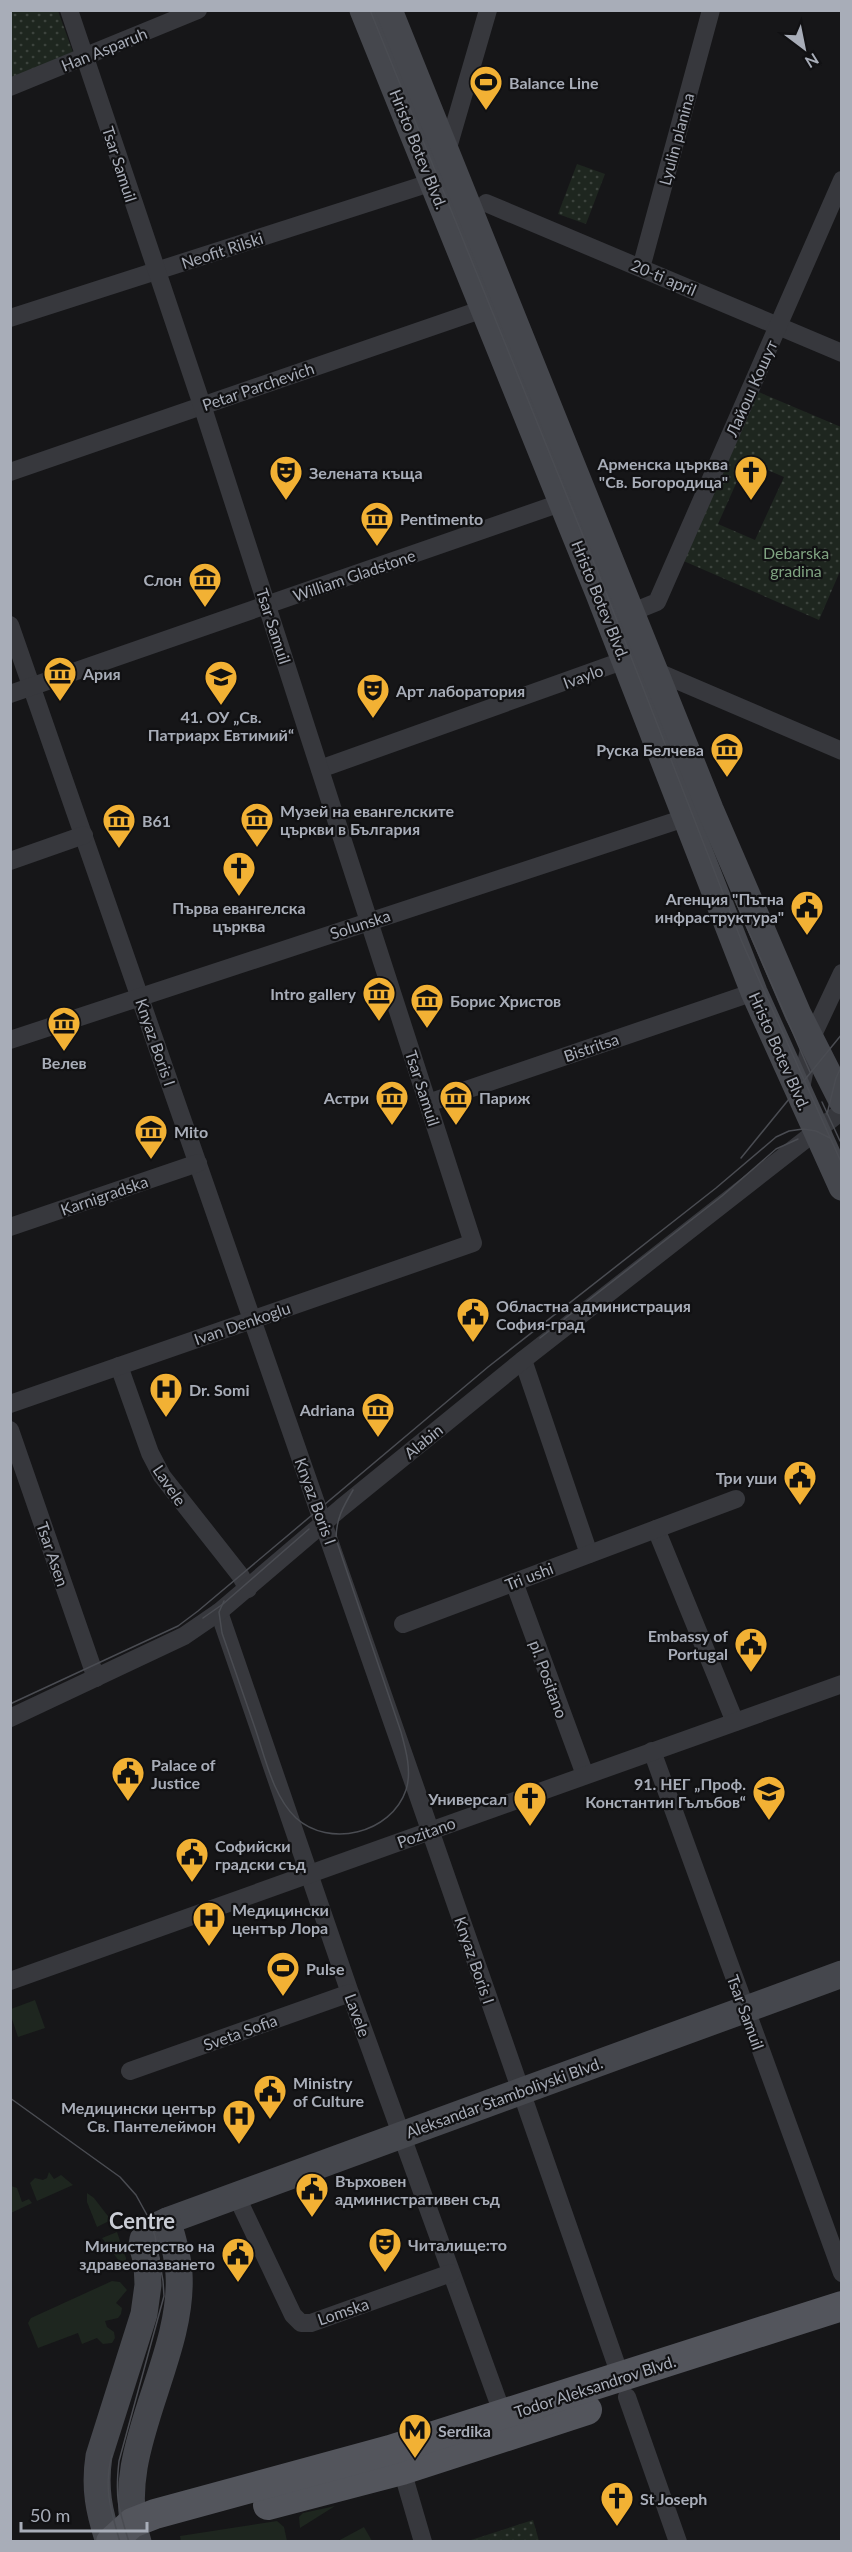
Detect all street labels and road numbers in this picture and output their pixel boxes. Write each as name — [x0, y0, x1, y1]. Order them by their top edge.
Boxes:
street label: Han Asparuh — [58, 23, 150, 75]
street label: Hristo Botev Blvd. — [386, 86, 452, 212]
street label: Lyulin planina — [655, 91, 697, 187]
street label: Tsar Samuil — [99, 124, 141, 204]
street label: Neofit Rilski — [179, 228, 265, 272]
street label: 20-ti april — [629, 255, 699, 299]
street label: Лайош Кошут — [721, 337, 781, 440]
street label: Petar Parchevich — [200, 358, 316, 414]
street label: Hristo Botev Blvd. — [568, 537, 634, 663]
street label: William Gladstone — [290, 545, 418, 605]
street label: Tsar Samuil — [253, 586, 295, 666]
street label: Ivaylo — [560, 660, 606, 692]
street label: Solunska — [327, 905, 393, 943]
street label: Hristo Botev Blvd. — [745, 989, 815, 1113]
street label: Knyaz Boris I — [132, 996, 180, 1088]
street label: Bistritsa — [561, 1029, 621, 1065]
street label: Tsar Samuil — [402, 1048, 444, 1128]
street label: Karnigradska — [58, 1171, 150, 1219]
street label: Ivan Denkoglu — [191, 1298, 293, 1348]
street label: Alabin — [400, 1420, 446, 1462]
street label: Knyaz Boris I — [291, 1455, 341, 1547]
street label: Lavele — [150, 1461, 190, 1509]
street label: Tsar Asen — [33, 1519, 73, 1589]
street label: Tri ushi — [502, 1558, 556, 1594]
street label: pl. Positano — [526, 1638, 572, 1720]
street label: Pozitano — [394, 1813, 458, 1851]
street label: Knyaz Boris I — [451, 1914, 499, 2006]
street label: Tsar Samuil — [724, 1972, 768, 2052]
street label: Lavele — [341, 1991, 375, 2039]
street label: Sveta Sofia — [201, 2010, 279, 2054]
street label: Aleksandar Stamboliyski Blvd. — [403, 2052, 605, 2142]
street label: Lomska — [315, 2293, 371, 2329]
street label: Todor Aleksandrov Blvd. — [512, 2351, 678, 2421]

